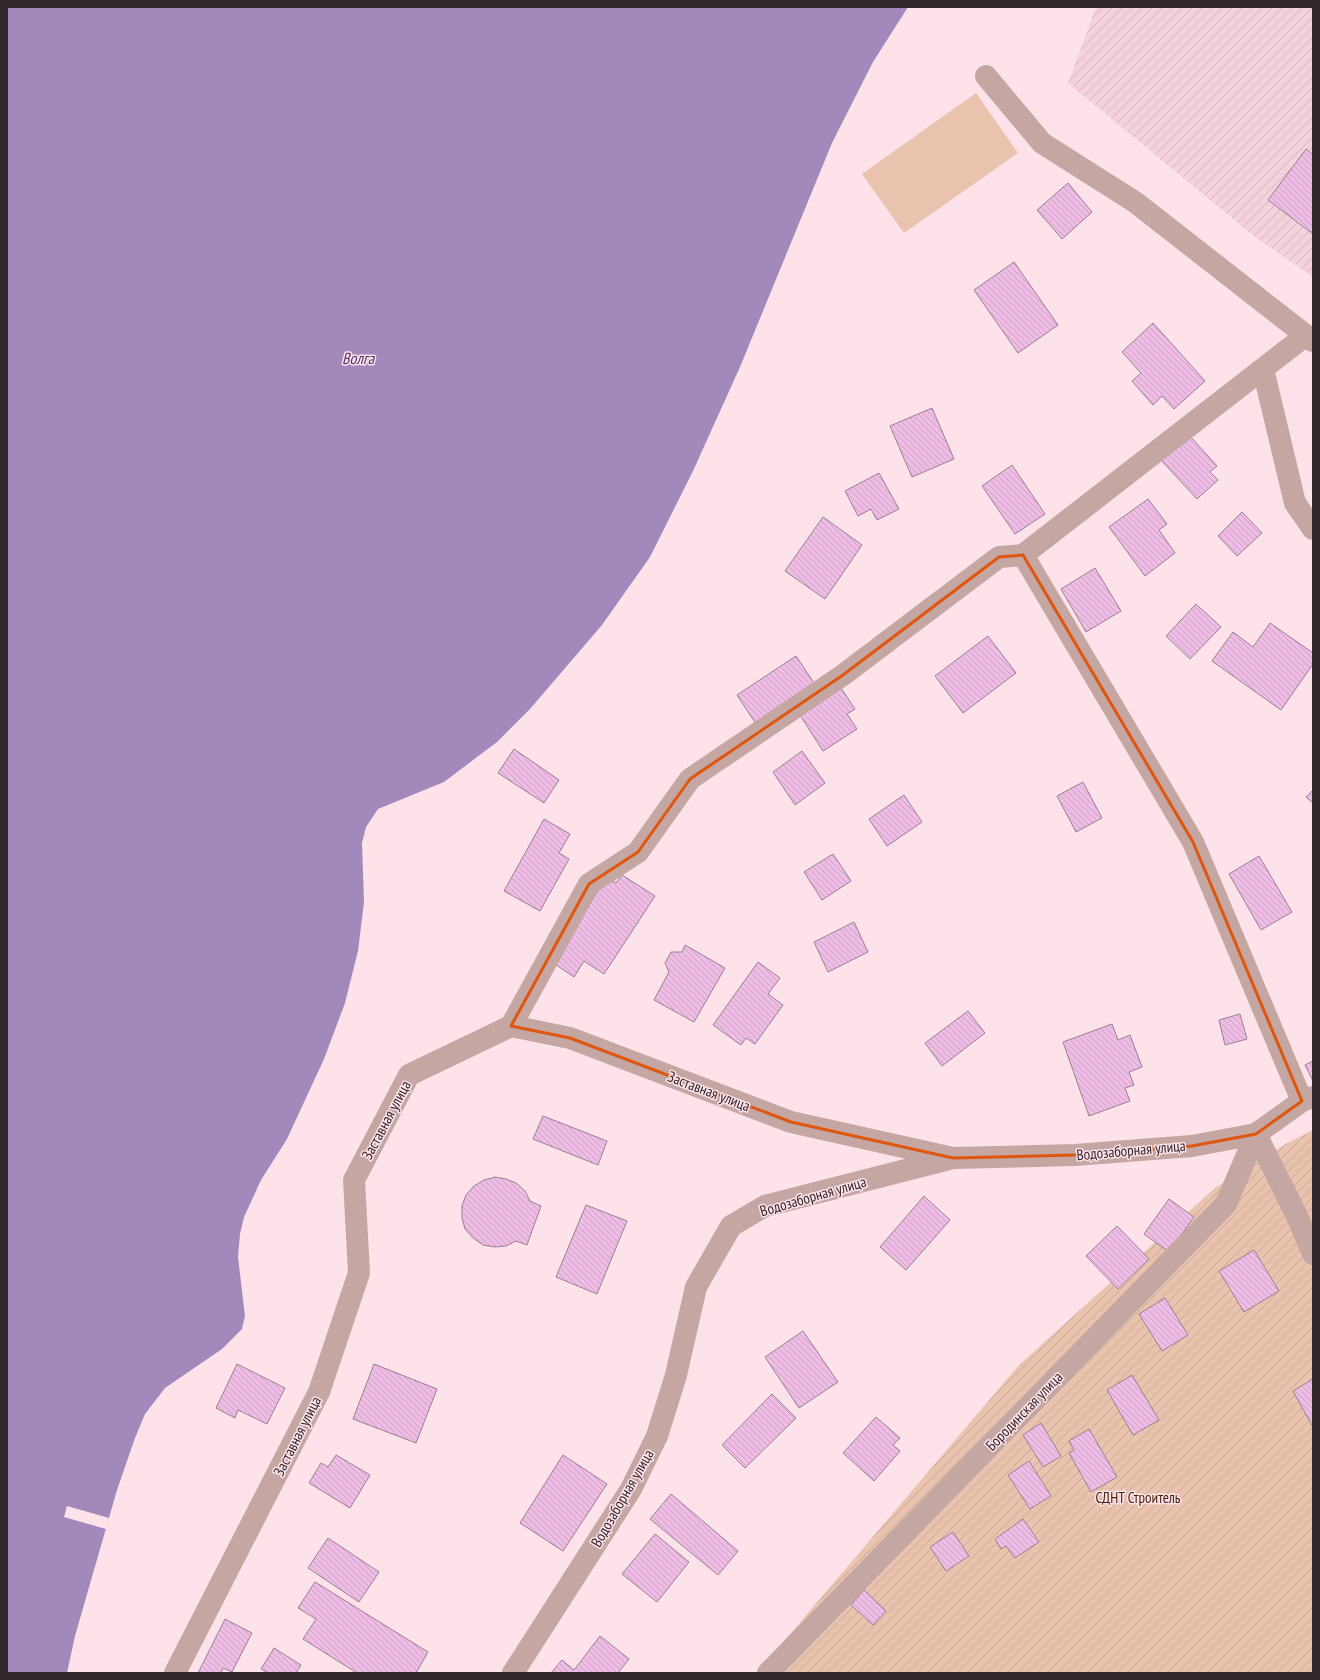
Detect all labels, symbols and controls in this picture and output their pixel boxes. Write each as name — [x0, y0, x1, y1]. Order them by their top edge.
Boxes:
water label: Волга — [342, 348, 376, 368]
street label: Заставная улица — [665, 1067, 753, 1115]
street label: Заставная улица — [357, 1077, 415, 1163]
street label: Водозаборная улица — [1076, 1136, 1186, 1164]
street label: Водозаборная улица — [758, 1172, 868, 1220]
street label: Бородинская улица — [982, 1367, 1066, 1455]
street label: Заставная улица — [269, 1393, 325, 1479]
street label: Водозаборная улица — [586, 1446, 658, 1550]
park label: СДНТ Строитель — [1095, 1488, 1181, 1507]

